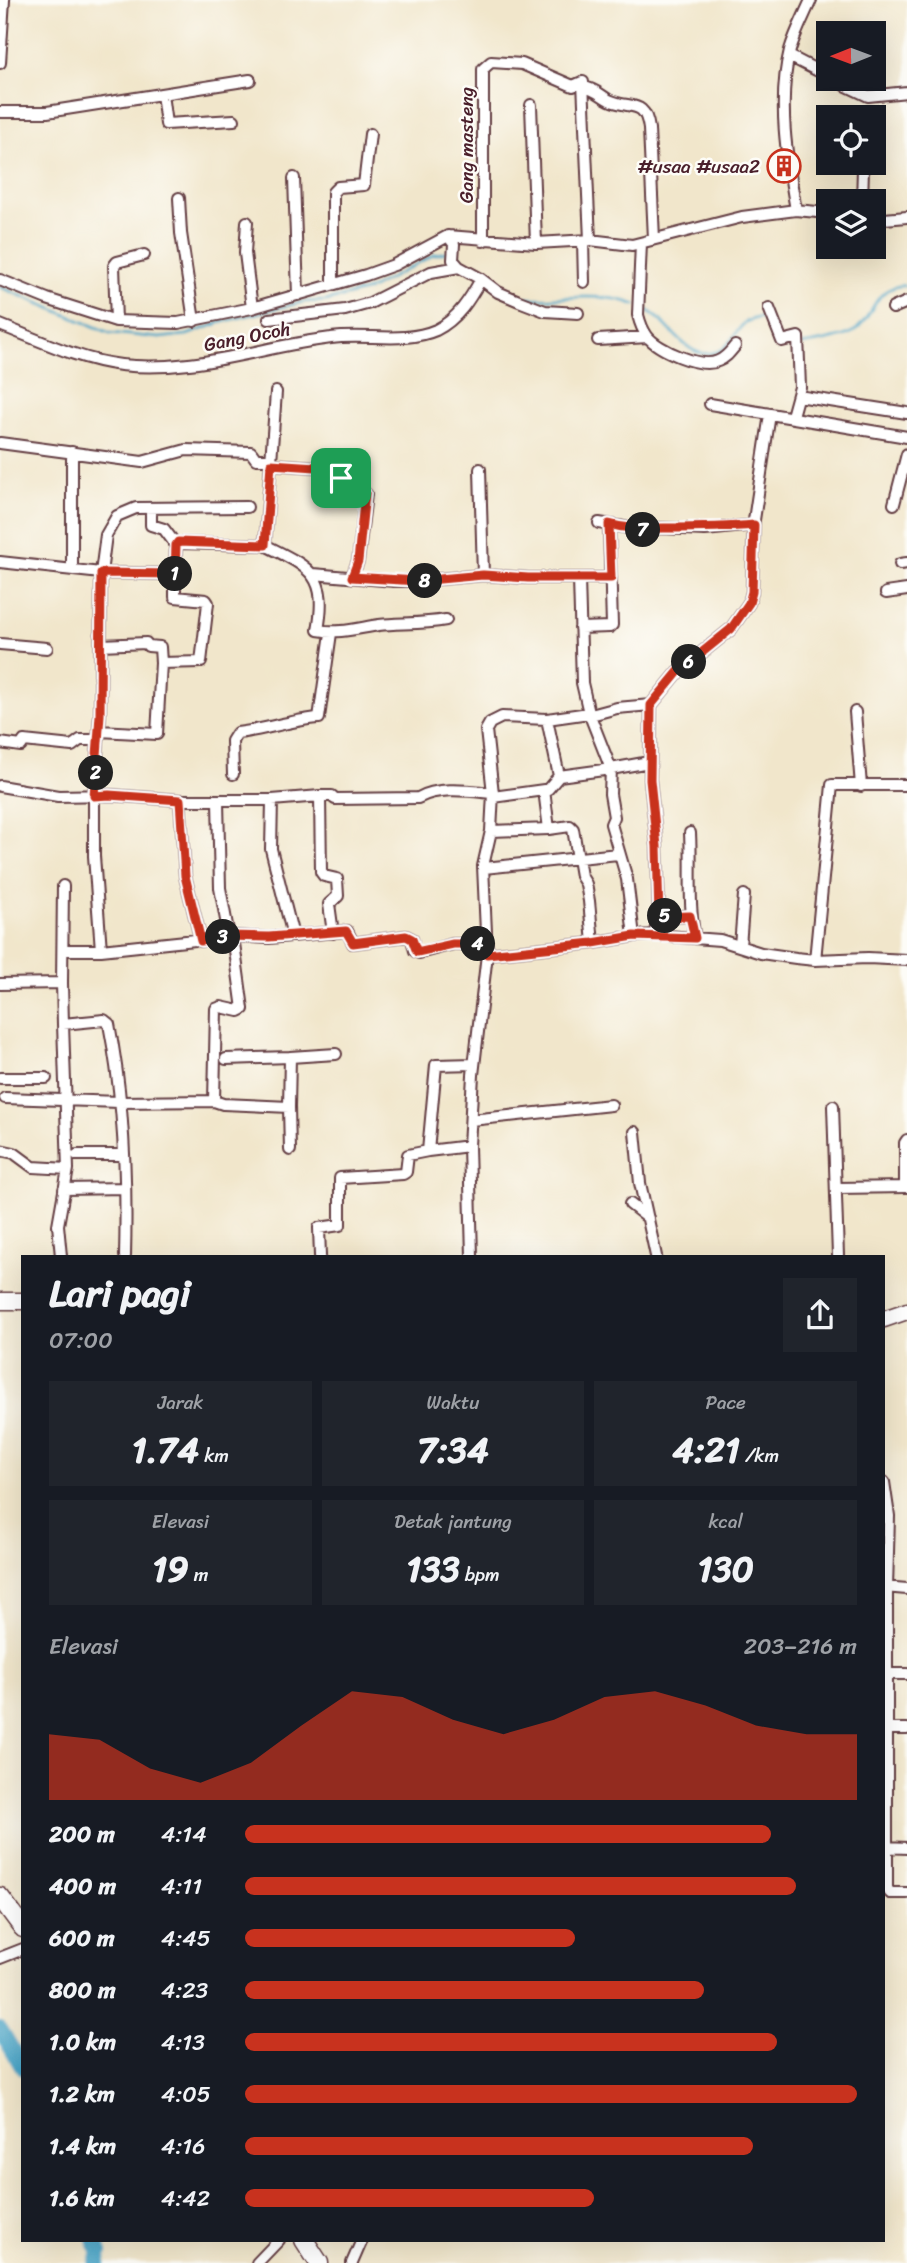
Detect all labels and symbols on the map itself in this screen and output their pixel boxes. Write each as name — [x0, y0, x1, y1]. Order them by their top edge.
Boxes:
north arrow — [816, 21, 886, 91]
street label: Gang masteng — [450, 86, 483, 203]
building icon: #usaa #usaa2 — [765, 147, 803, 185]
place label: #usaa #usaa2 — [637, 150, 760, 183]
street label: Gang Ocoh — [201, 312, 293, 361]
pin — [311, 448, 371, 508]
pin: 7 — [626, 512, 660, 548]
pin: 1 — [158, 556, 192, 592]
pin: 8 — [408, 564, 442, 598]
pin: 6 — [672, 644, 706, 680]
pin: 2 — [78, 756, 114, 790]
pin: 5 — [648, 898, 682, 934]
pin: 3 — [206, 920, 241, 954]
pin: 4 — [461, 926, 496, 962]

